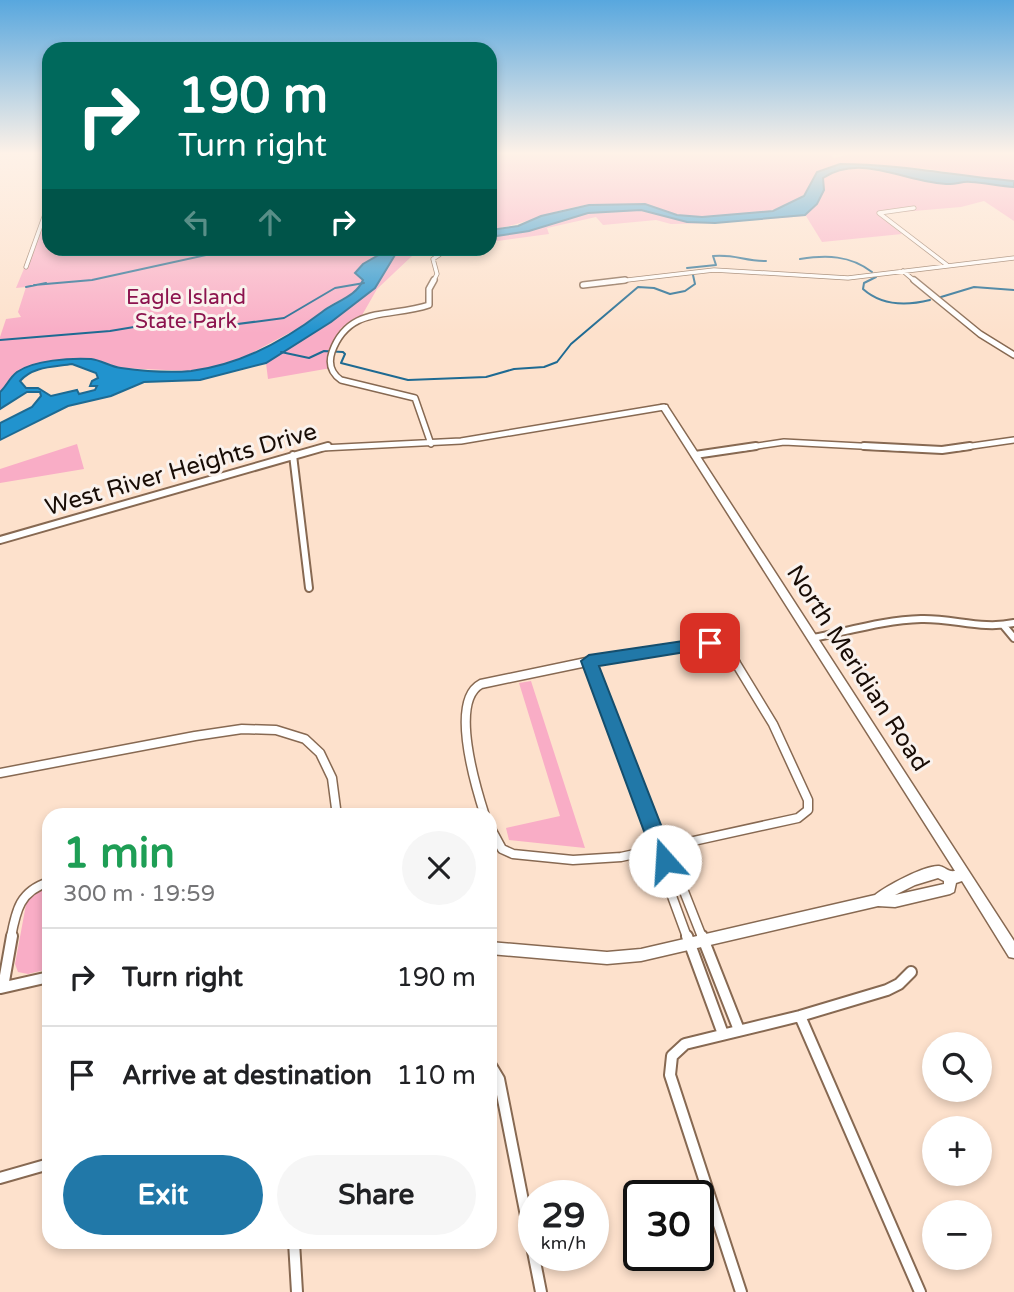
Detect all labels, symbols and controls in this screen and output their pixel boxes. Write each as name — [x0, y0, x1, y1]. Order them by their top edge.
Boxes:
text: 190 m — [178, 67, 328, 126]
icon: right — [63, 70, 154, 161]
text: Turn right — [178, 127, 327, 165]
icon: left — [178, 203, 216, 241]
icon: ahead — [251, 203, 289, 241]
icon: right — [324, 203, 362, 241]
park label: Eagle Island State Park — [126, 285, 246, 334]
street label: West River Heights Drive — [42, 417, 320, 522]
street label: North Meridian Road — [780, 560, 935, 777]
pin — [680, 613, 740, 673]
icon: arrive — [691, 624, 729, 662]
position arrow — [628, 824, 702, 898]
text: 1 min — [63, 828, 175, 879]
button: close — [402, 831, 476, 905]
text: 300 m · 19:59 — [63, 880, 215, 908]
icon: right — [63, 958, 101, 996]
text: Turn right — [122, 962, 243, 993]
text: 190 m — [396, 962, 476, 993]
map controls — [922, 1032, 992, 1270]
button: search — [922, 1032, 992, 1102]
icon: arrive — [63, 1056, 101, 1094]
text: Arrive at destination — [122, 1060, 372, 1091]
text: 110 m — [396, 1060, 476, 1091]
button: + — [922, 1116, 992, 1186]
button: Exit — [63, 1155, 263, 1235]
button: Share — [277, 1155, 476, 1235]
speed limit sign: 30 — [623, 1180, 714, 1271]
text: 29 — [542, 1195, 585, 1237]
button: − — [922, 1200, 992, 1270]
text: km/h — [541, 1232, 586, 1254]

